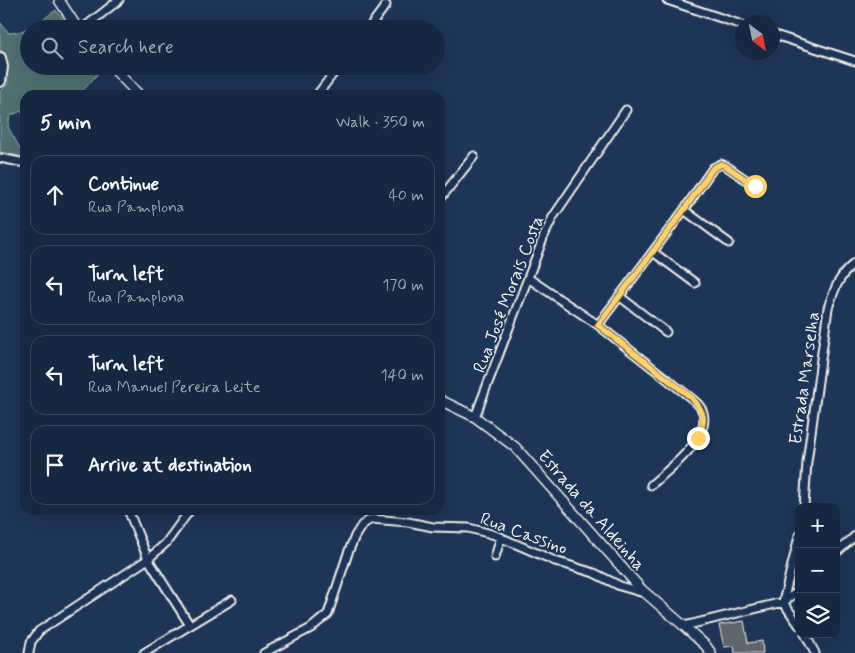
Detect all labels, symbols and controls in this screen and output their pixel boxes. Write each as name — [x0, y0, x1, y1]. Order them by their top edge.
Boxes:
north arrow — [735, 15, 780, 60]
search box — [20, 20, 445, 75]
icon: search — [38, 34, 66, 62]
text: Search here — [78, 35, 174, 60]
text: 5 min — [40, 109, 92, 137]
text: Walk · 350 m — [336, 112, 425, 133]
text: Continue — [88, 172, 159, 197]
route start — [744, 175, 767, 198]
icon: ahead — [41, 181, 69, 209]
text: 40 m — [388, 185, 424, 206]
text: Rua Pamplona — [88, 197, 184, 218]
street label: Rua José Morais Costa — [468, 212, 550, 377]
text: Turn left — [88, 262, 164, 287]
icon: left — [41, 271, 69, 299]
text: 170 m — [382, 275, 424, 296]
text: Rua Pamplona — [88, 287, 184, 308]
street label: Estrada Marselha — [784, 310, 826, 446]
text: Turn left — [88, 352, 164, 377]
icon: left — [41, 361, 69, 389]
text: 140 m — [380, 365, 424, 386]
text: Rua Manuel Pereira Leite — [88, 377, 261, 398]
route end — [687, 427, 710, 450]
street label: Estrada da Aldeinha — [532, 445, 650, 576]
icon: arrive — [41, 451, 69, 479]
text: Arrive at destination — [88, 453, 252, 478]
map controls — [795, 503, 840, 638]
button: + — [795, 503, 840, 548]
street label: Rua Cassino — [477, 507, 571, 561]
button: − — [795, 548, 840, 593]
button: layers — [795, 593, 840, 638]

